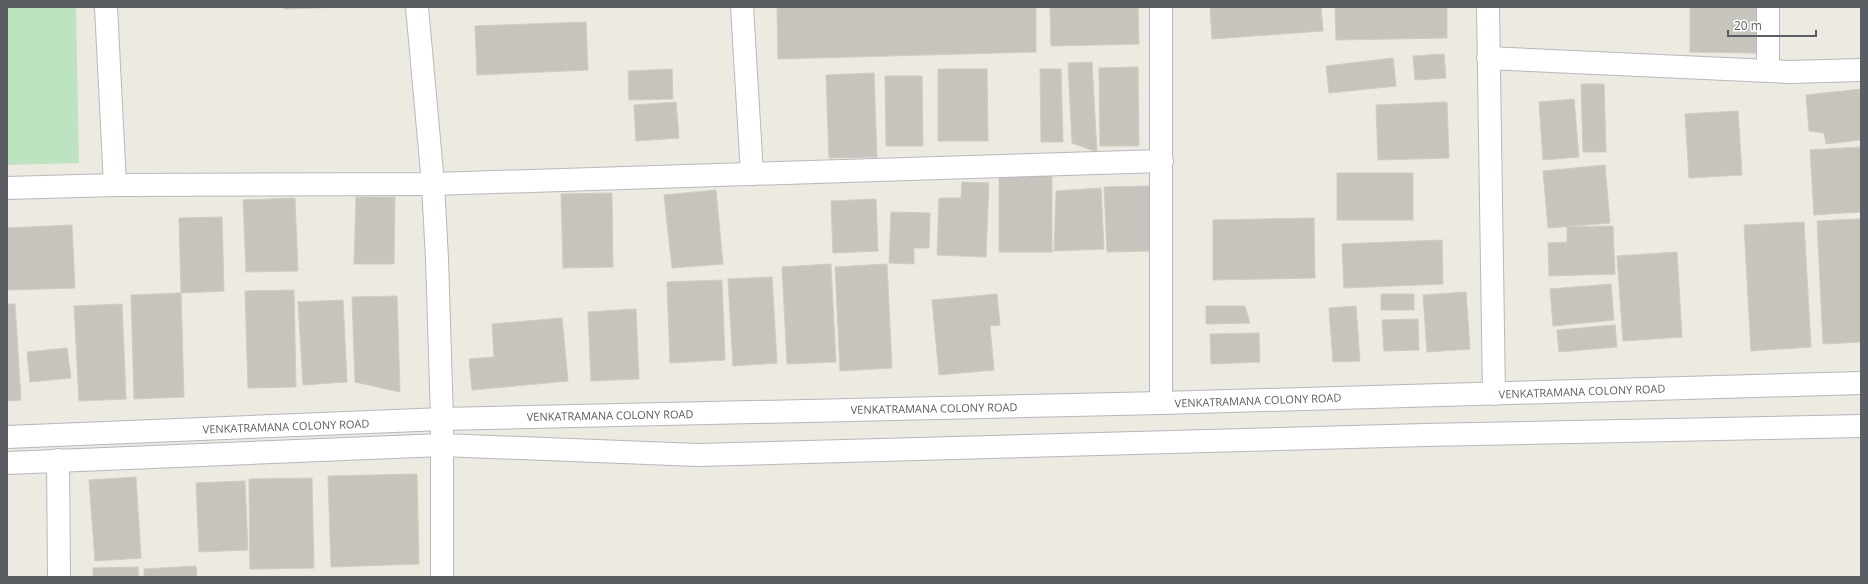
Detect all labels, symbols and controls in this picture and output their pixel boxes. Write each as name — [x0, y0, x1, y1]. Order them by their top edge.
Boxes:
scale bar — [1728, 12, 1816, 38]
text: 20 m — [1734, 17, 1762, 34]
street label: VENKATRAMANA COLONY ROAD — [1498, 381, 1666, 401]
street label: VENKATRAMANA COLONY ROAD — [1174, 390, 1342, 410]
street label: VENKATRAMANA COLONY ROAD — [851, 399, 1018, 417]
street label: VENKATRAMANA COLONY ROAD — [527, 406, 694, 424]
street label: VENKATRAMANA COLONY ROAD — [202, 416, 370, 436]

